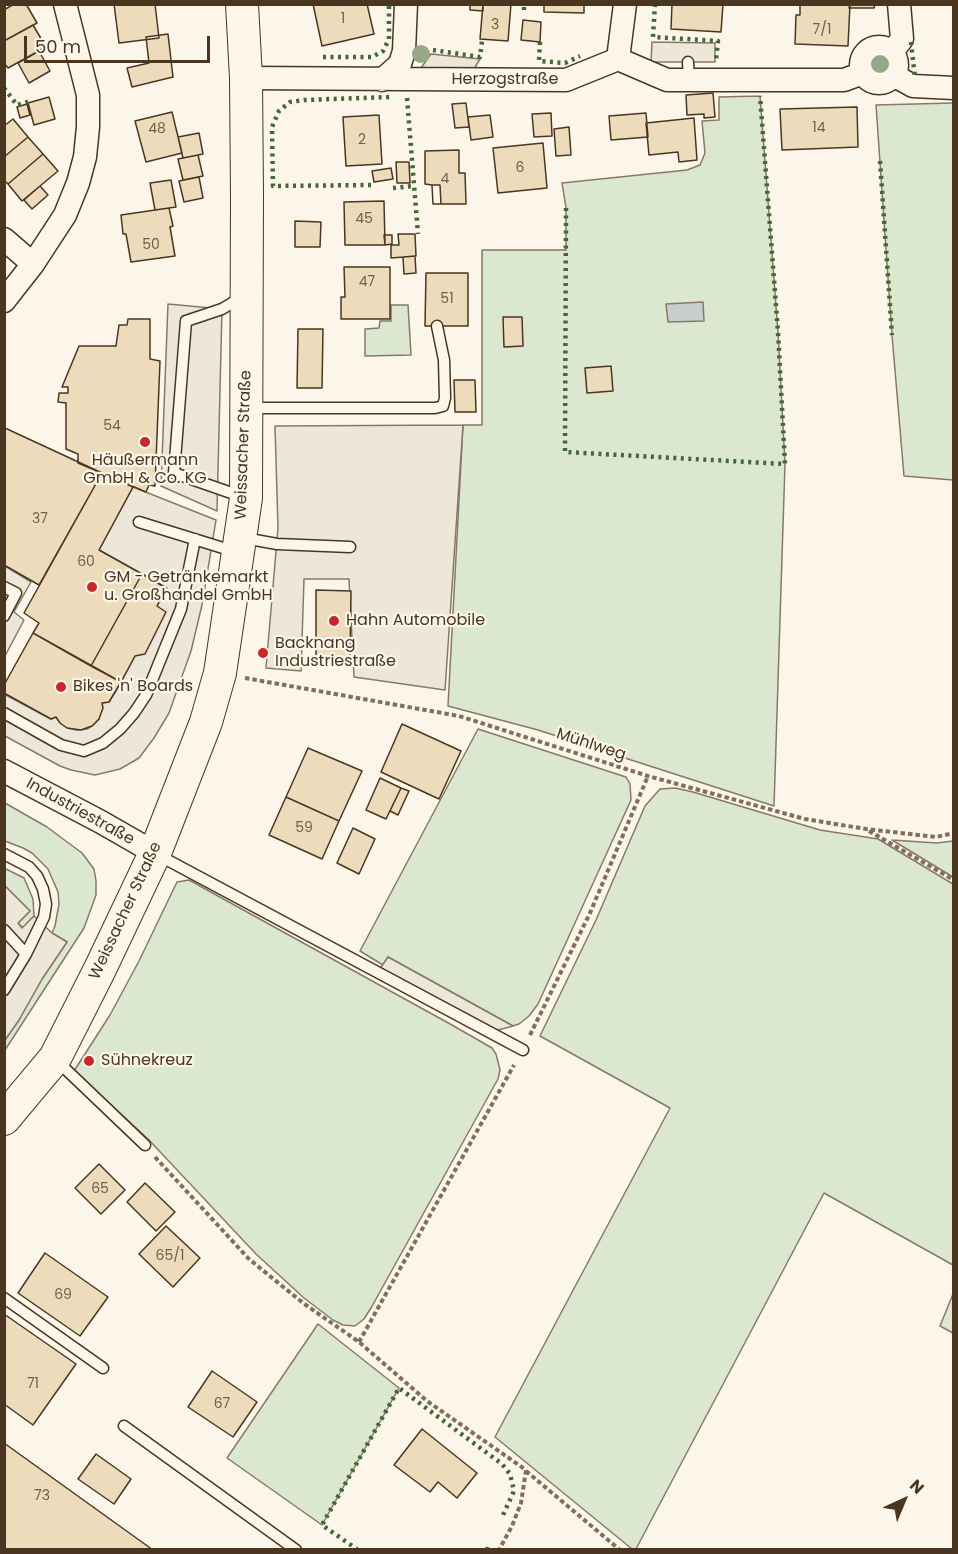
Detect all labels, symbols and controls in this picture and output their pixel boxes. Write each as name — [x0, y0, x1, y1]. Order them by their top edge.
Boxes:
house number: 1 — [341, 11, 345, 27]
house number: 3 — [491, 17, 499, 33]
house number: 7/1 — [813, 22, 831, 38]
scale bar — [27, 24, 213, 62]
text: 50 m — [35, 34, 81, 59]
street label: Herzogstraße — [451, 70, 559, 90]
house number: 14 — [812, 120, 826, 136]
house number: 48 — [148, 121, 166, 137]
house number: 2 — [358, 132, 366, 148]
house number: 6 — [516, 160, 524, 176]
house number: 4 — [441, 171, 449, 187]
house number: 45 — [355, 211, 373, 227]
house number: 50 — [142, 237, 160, 253]
house number: 47 — [359, 274, 375, 290]
house number: 51 — [440, 291, 454, 307]
street label: Weissacher Straße — [232, 370, 256, 520]
house number: 54 — [103, 418, 121, 434]
marker: Häußermann GmbH & Co. KG — [138, 435, 152, 449]
place label: Häußermann GmbH & Co. KG — [83, 451, 207, 489]
house number: 37 — [32, 511, 48, 527]
house number: 60 — [77, 554, 95, 570]
place label: GM - Getränkemarkt u. Großhandel GmbH — [104, 568, 272, 606]
marker: GM - Getränkemarkt u. Großhandel GmbH — [85, 580, 99, 594]
place label: Hahn Automobile — [346, 611, 485, 631]
marker: Hahn Automobile — [327, 614, 341, 628]
place label: Backnang Industriestraße — [275, 634, 396, 672]
marker: Backnang Industriestraße — [256, 646, 270, 660]
place label: Bikes 'n' Boards — [73, 677, 193, 697]
marker: Bikes 'n' Boards — [54, 680, 68, 694]
street label: Mühlweg — [554, 725, 628, 765]
street label: Industriestraße — [22, 774, 138, 850]
house number: 59 — [295, 820, 313, 836]
street label: Weissacher Straße — [86, 839, 166, 983]
place label: Sühnekreuz — [101, 1051, 193, 1071]
marker: Sühnekreuz — [82, 1054, 96, 1068]
house number: 65 — [91, 1181, 109, 1197]
house number: 65/1 — [156, 1248, 184, 1264]
house number: 69 — [54, 1287, 72, 1303]
house number: 71 — [27, 1376, 39, 1392]
house number: 67 — [214, 1396, 230, 1412]
north arrow — [874, 1470, 934, 1530]
text: N — [905, 1474, 929, 1499]
house number: 73 — [34, 1488, 50, 1504]

